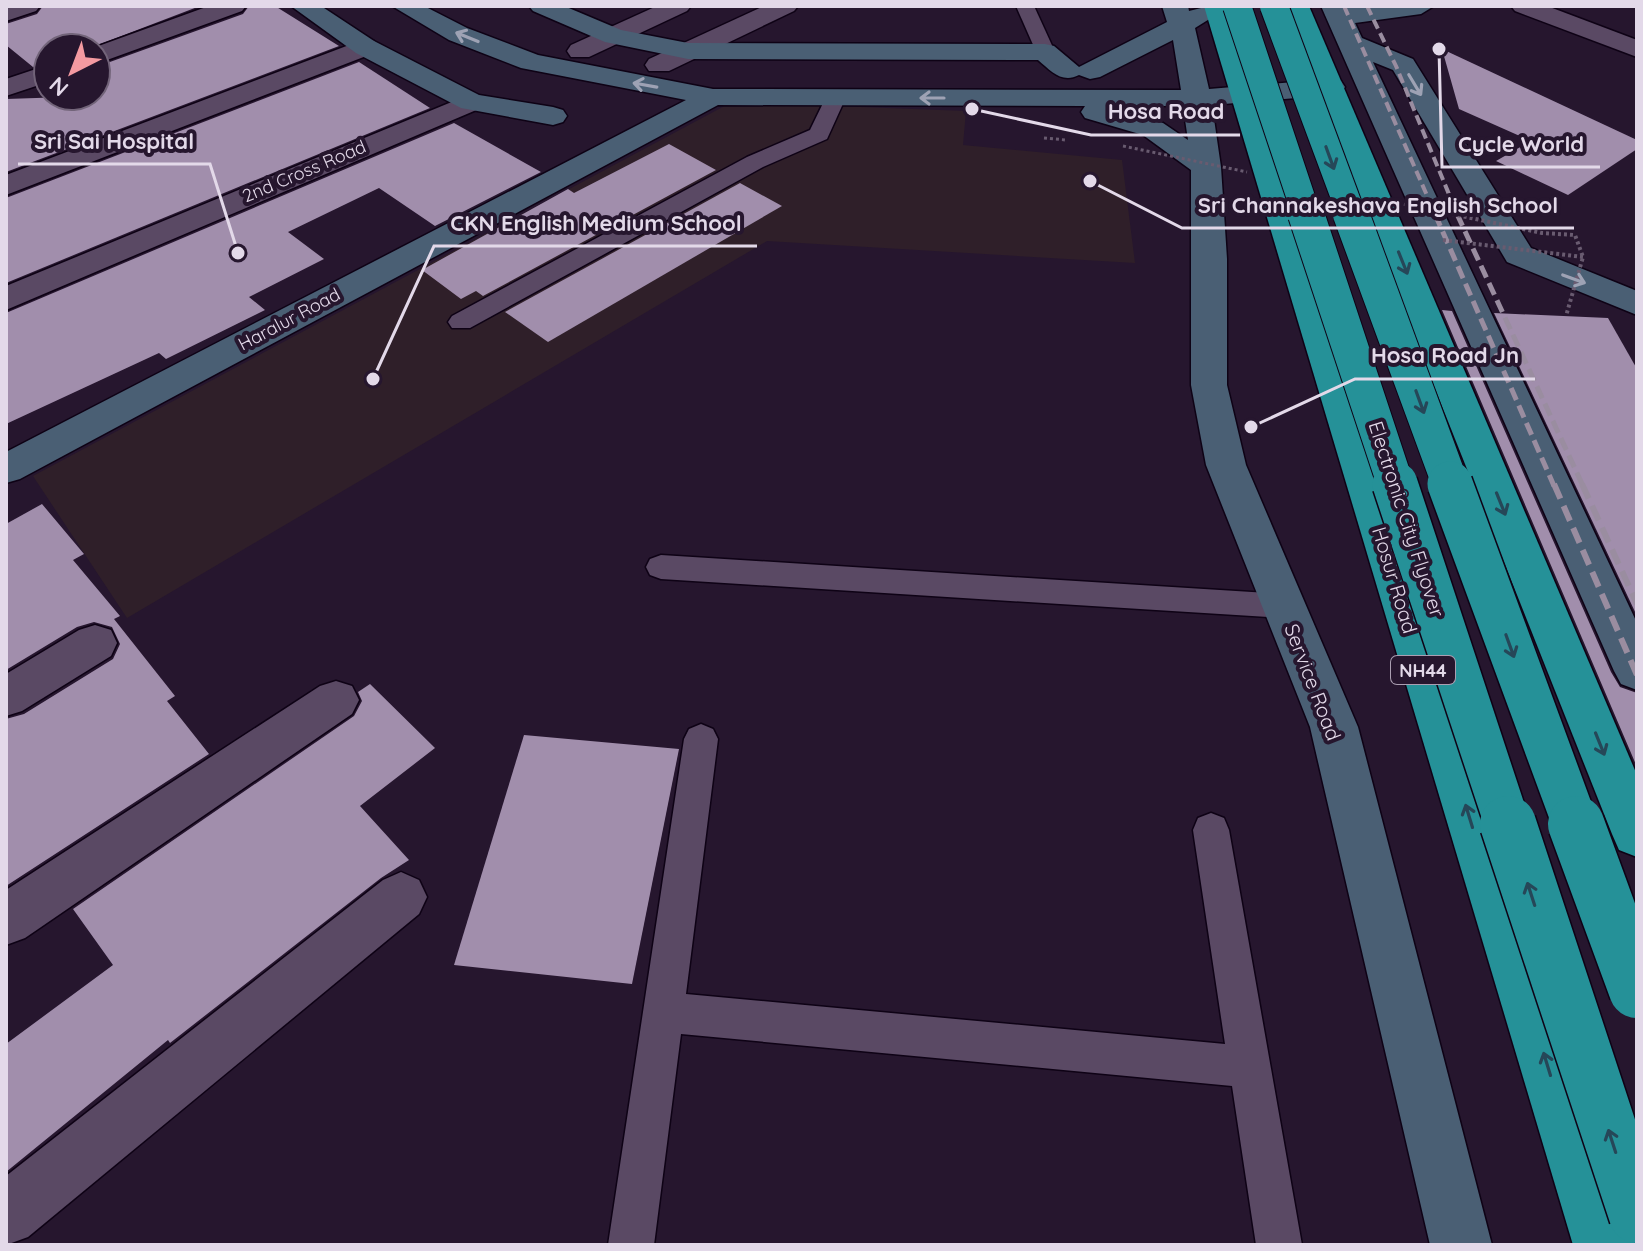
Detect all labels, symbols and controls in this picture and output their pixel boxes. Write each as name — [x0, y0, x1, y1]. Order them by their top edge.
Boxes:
one-way arrow — [455, 29, 480, 43]
north arrow — [32, 32, 112, 112]
text: N — [43, 71, 74, 103]
one-way arrow — [1407, 73, 1423, 96]
one-way arrow — [633, 76, 658, 91]
callout: Hosa Road — [1091, 89, 1240, 135]
one-way arrow — [919, 90, 946, 106]
text: Hosa Road — [1108, 97, 1224, 125]
callout: Sri Sai Hospital — [18, 118, 210, 164]
callout: Cycle World — [1442, 121, 1600, 167]
text: Sri Sai Hospital — [34, 127, 194, 155]
text: Cycle World — [1458, 130, 1584, 158]
street label: 2nd Cross Road — [239, 135, 369, 207]
one-way arrow — [1324, 145, 1339, 170]
callout: Sri Channakeshava English School — [1182, 182, 1574, 228]
text: Sri Channakeshava English School — [1198, 191, 1558, 219]
callout: CKN English Medium School — [434, 200, 757, 246]
text: CKN English Medium School — [450, 209, 742, 237]
one-way arrow — [1396, 250, 1411, 275]
one-way arrow — [1561, 273, 1586, 287]
street label: Haralur Road — [234, 282, 344, 356]
callout: Hosa Road Jn — [1355, 333, 1535, 379]
text: Hosa Road Jn — [1371, 341, 1519, 369]
one-way arrow — [1414, 389, 1429, 414]
street label: Electronic City Flyover — [1364, 418, 1451, 620]
one-way arrow — [1495, 491, 1510, 516]
street label: Hosur Road — [1367, 524, 1423, 636]
street label: Service Road — [1279, 620, 1347, 744]
one-way arrow — [1504, 633, 1518, 658]
road number: NH44 — [1391, 656, 1455, 684]
one-way arrow — [1594, 731, 1608, 756]
one-way arrow — [1461, 803, 1476, 829]
one-way arrow — [1522, 882, 1537, 907]
one-way arrow — [1539, 1051, 1554, 1077]
one-way arrow — [1604, 1128, 1619, 1153]

